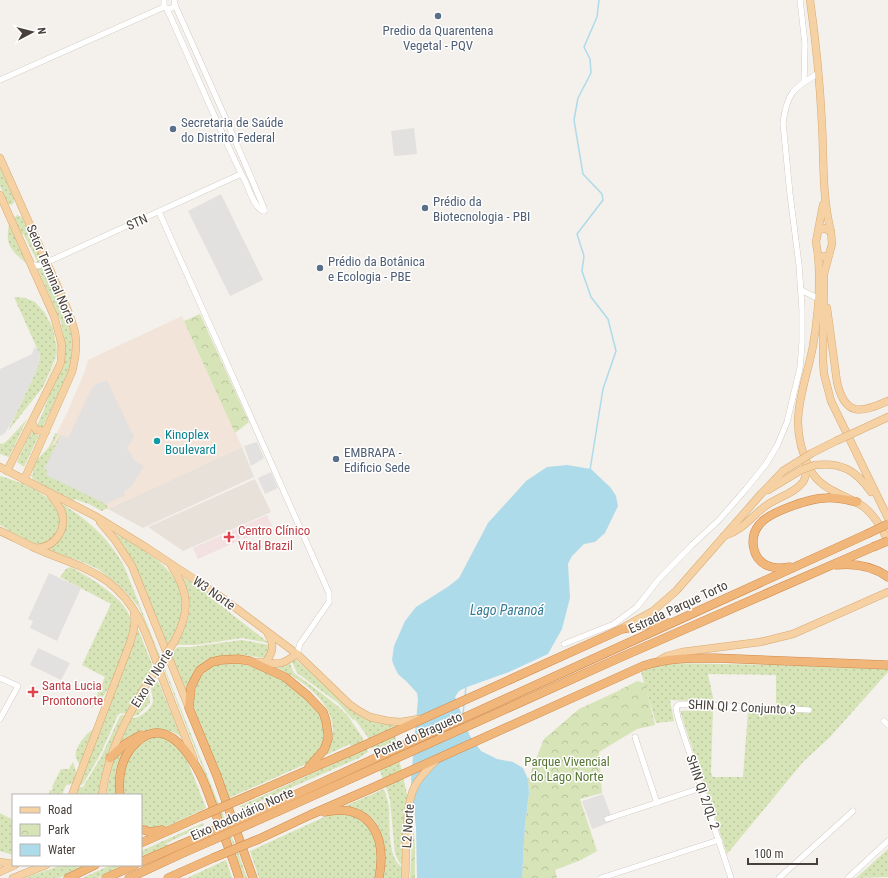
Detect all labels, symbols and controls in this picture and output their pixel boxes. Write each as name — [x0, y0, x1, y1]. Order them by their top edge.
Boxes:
marker: Predio da Quarentena Vegetal - PQV — [433, 11, 443, 21]
north arrow — [12, 12, 52, 52]
place label: Predio da Quarentena Vegetal - PQV — [383, 23, 493, 53]
text: N — [35, 27, 48, 35]
place label: Secretaria de Saúde do Distrito Federal — [181, 115, 283, 145]
marker: Secretaria de Saúde do Distrito Federal — [168, 124, 178, 134]
place label: Prédio da Biotecnologia - PBI — [433, 194, 530, 224]
marker: Prédio da Biotecnologia - PBI — [420, 203, 430, 213]
street label: STN — [124, 211, 150, 233]
street label: Setor Terminal Norte — [23, 222, 79, 326]
place label: Prédio da Botânica e Ecologia - PBE — [328, 254, 425, 284]
marker: Prédio da Botânica e Ecologia - PBE — [315, 263, 325, 273]
place label: Kinoplex Boulevard — [165, 427, 216, 457]
marker: Kinoplex Boulevard — [152, 436, 162, 446]
place label: EMBRAPA - Edificio Sede — [344, 445, 410, 475]
marker: EMBRAPA - Edificio Sede — [331, 454, 341, 464]
place label: Centro Clínico Vital Brazil — [238, 523, 310, 553]
marker: Centro Clínico Vital Brazil — [223, 531, 235, 543]
street label: W3 Norte — [190, 573, 238, 613]
street label: Estrada Parque Torto — [626, 577, 730, 637]
water label: Lago Paranoá — [470, 602, 544, 618]
street label: Eixo W Norte — [128, 646, 176, 710]
place label: Santa Lucia Prontonorte — [42, 678, 103, 708]
marker: Santa Lucia Prontonorte — [27, 686, 39, 698]
street label: SHIN QI 2 Conjunto 3 — [688, 697, 796, 717]
street label: Ponte do Bragueto — [372, 709, 464, 761]
street label: SHIN QI 2/QL 2 — [683, 753, 723, 831]
park label: Parque Vivencial do Lago Norte — [524, 754, 610, 784]
street label: Eixo Rodoviário Norte — [188, 785, 296, 843]
legend — [12, 794, 142, 866]
text: Road — [48, 803, 72, 817]
street label: L2 Norte — [399, 803, 417, 849]
text: Park — [48, 823, 70, 837]
scale bar — [748, 840, 817, 866]
text: Water — [48, 843, 76, 857]
text: 100 m — [754, 847, 784, 861]

